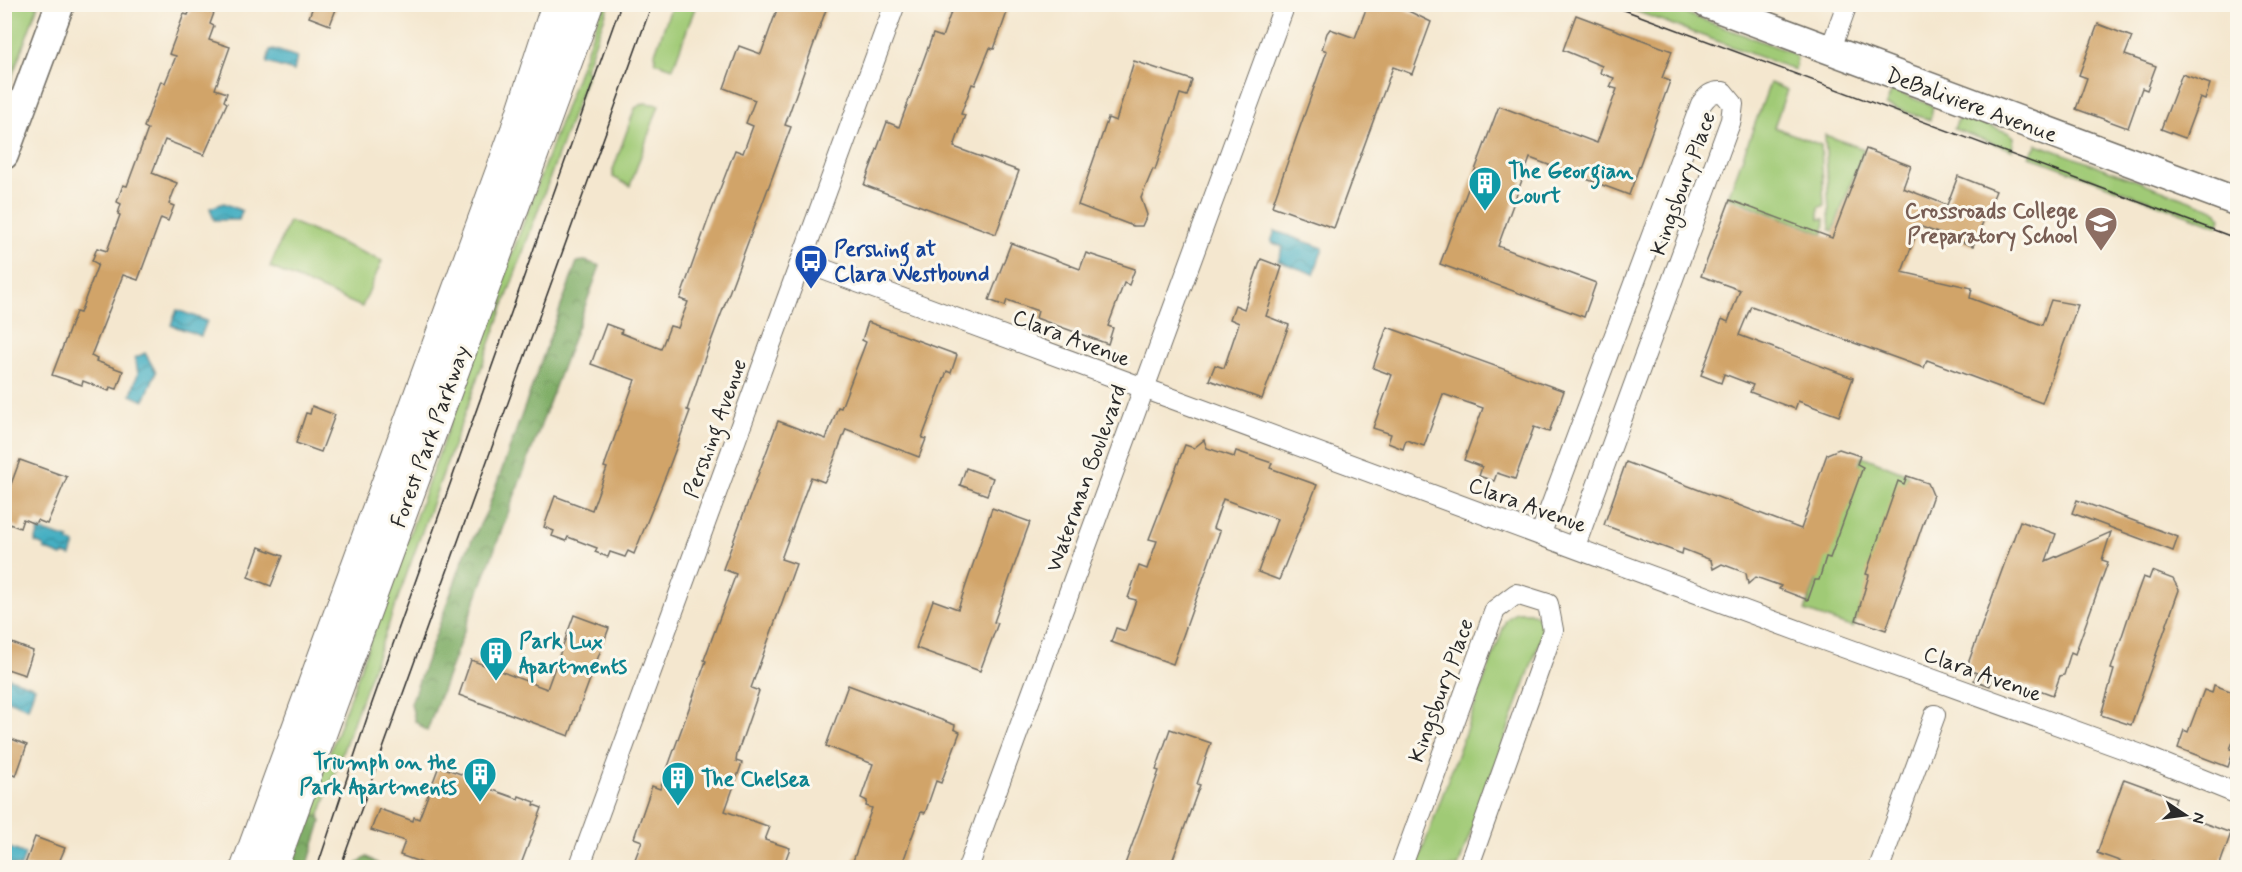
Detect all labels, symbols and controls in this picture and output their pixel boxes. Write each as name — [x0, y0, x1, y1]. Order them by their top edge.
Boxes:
street label: DeBaliviere Avenue — [1882, 62, 2061, 150]
street label: Kingsbury Place — [1645, 108, 1726, 261]
place label: The Georgian Court — [1508, 158, 1634, 211]
building icon: The Georgian Court — [1467, 165, 1503, 212]
place label: Crossroads College Preparatory School — [1905, 198, 2079, 252]
school or university icon: Crossroads College Preparatory School — [2083, 205, 2119, 252]
place label: Pershing at Clara Westbound — [834, 236, 989, 289]
bus stop icon: Pershing at Clara Westbound — [793, 243, 829, 290]
street label: Clara Avenue — [1008, 304, 1134, 374]
street label: Forest Park Parkway — [385, 342, 477, 532]
street label: Pershing Avenue — [678, 355, 757, 503]
street label: Waterman Boulevard — [1040, 381, 1134, 576]
street label: Clara Avenue — [1464, 472, 1590, 540]
street label: Kingsbury Place — [1403, 615, 1484, 768]
place label: Park Lux Apartments — [519, 628, 627, 683]
building icon: Park Lux Apartments — [478, 635, 514, 682]
street label: Clara Avenue — [1919, 641, 2045, 709]
place label: Triumph on the Park Apartments — [299, 749, 457, 804]
building icon: Triumph on the Park Apartments — [462, 756, 498, 803]
building icon: The Chelsea — [660, 760, 696, 807]
place label: The Chelsea — [701, 766, 810, 794]
north arrow — [2155, 785, 2215, 845]
text: N — [2187, 810, 2210, 826]

